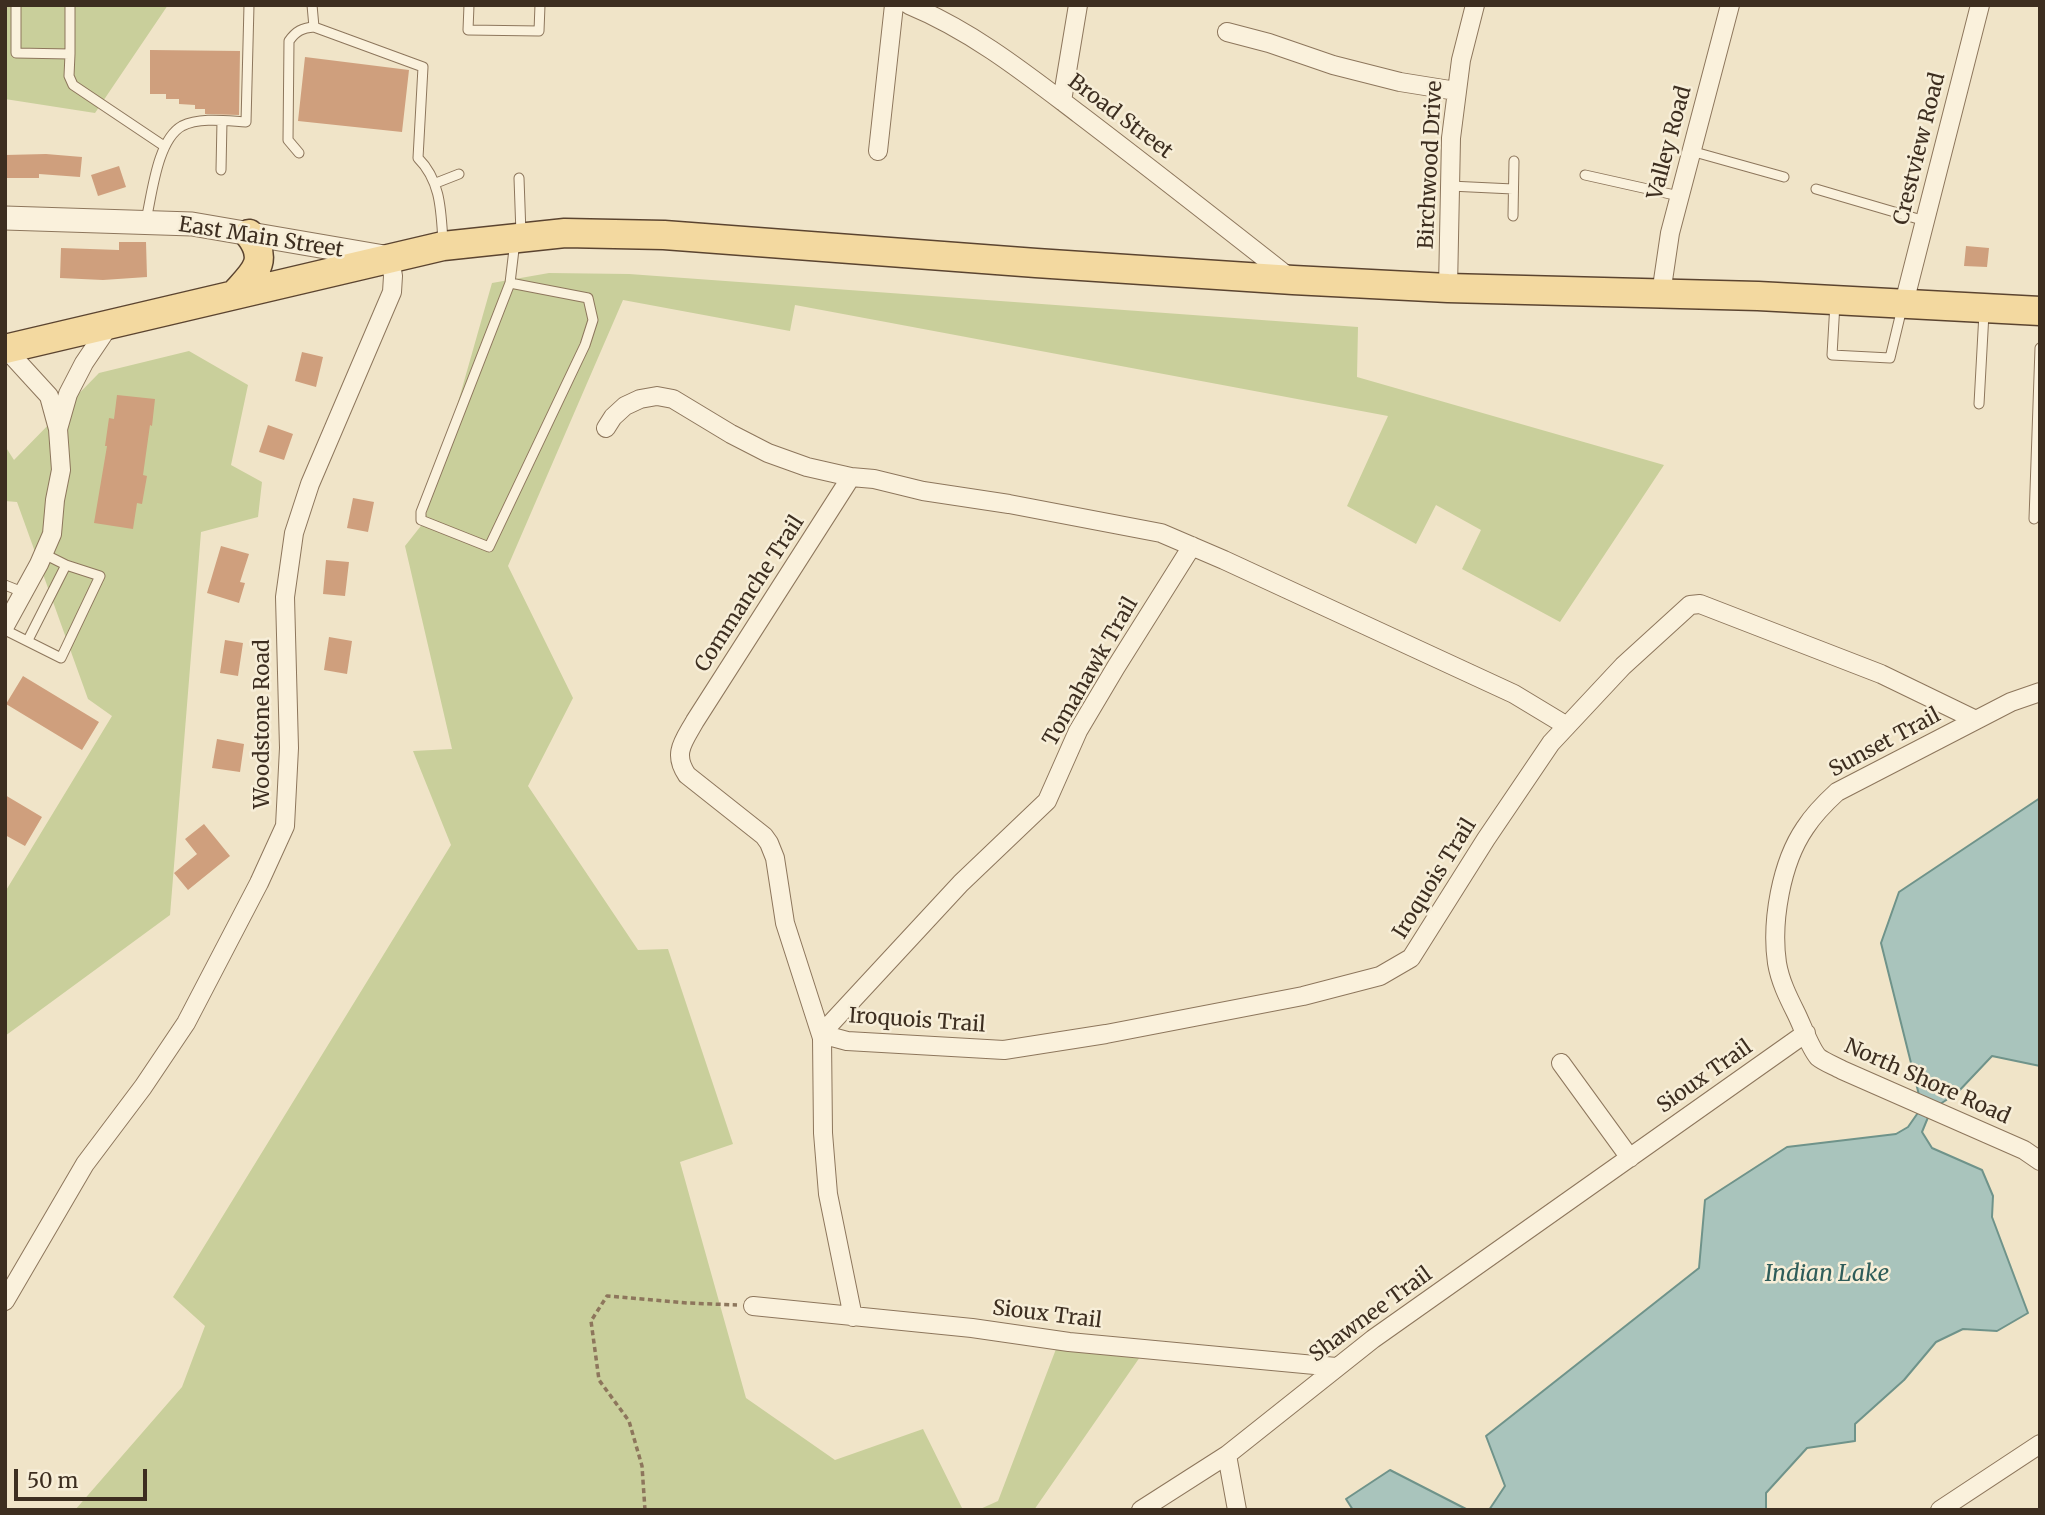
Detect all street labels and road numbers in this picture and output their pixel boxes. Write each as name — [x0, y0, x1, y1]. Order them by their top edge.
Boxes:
street label: Broad Street — [1063, 69, 1177, 165]
street label: Crestview Road — [1889, 70, 1951, 228]
street label: Birchwood Drive — [1414, 80, 1448, 250]
street label: Valley Road — [1643, 84, 1697, 202]
street label: East Main Street — [177, 213, 345, 263]
street label: Commanche Trail — [690, 511, 810, 677]
street label: Tomahawk Trail — [1038, 593, 1144, 751]
street label: Woodstone Road — [250, 639, 276, 809]
street label: Sunset Trail — [1825, 703, 1945, 783]
street label: Iroquois Trail — [1388, 814, 1482, 944]
street label: Iroquois Trail — [848, 1004, 986, 1038]
street label: North Shore Road — [1840, 1034, 2014, 1130]
street label: Sioux Trail — [1653, 1035, 1757, 1119]
street label: Shawnee Trail — [1305, 1262, 1437, 1368]
street label: Sioux Trail — [991, 1296, 1103, 1334]

